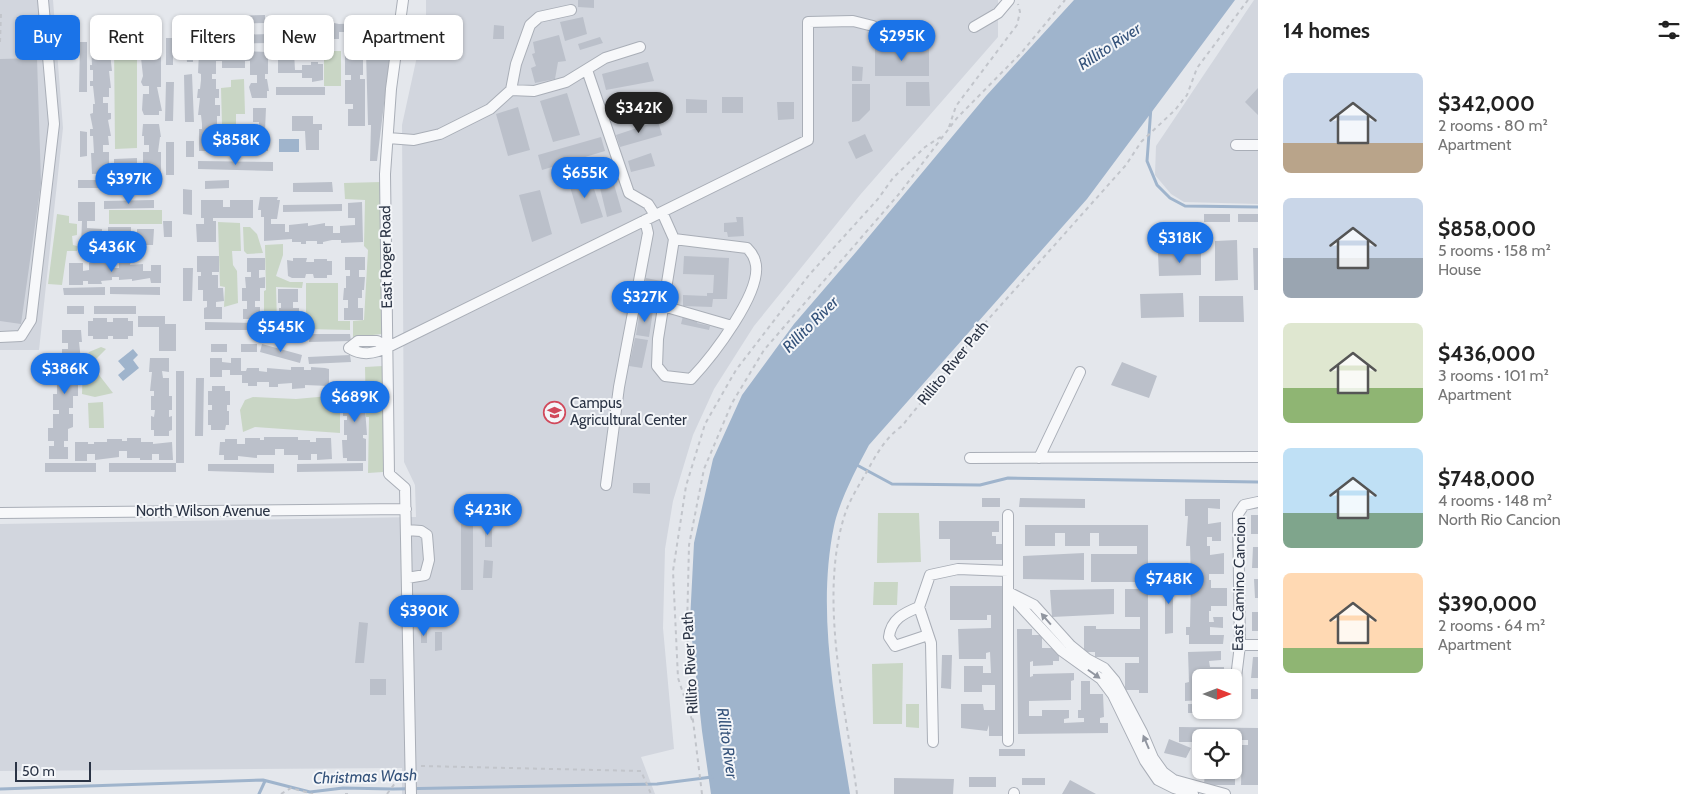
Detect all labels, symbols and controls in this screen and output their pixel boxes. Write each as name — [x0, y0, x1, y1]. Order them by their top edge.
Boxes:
chip: Buy — [15, 15, 80, 60]
chip: Rent — [90, 15, 162, 60]
chip: Filters — [172, 15, 254, 60]
chip: New — [264, 15, 334, 60]
chip: Apartment — [344, 15, 463, 60]
icon: filters — [1655, 16, 1683, 44]
water label: Rillito River — [1074, 18, 1145, 74]
text: 14 homes — [1283, 18, 1370, 43]
pin: $295K — [867, 20, 937, 62]
text: $295K — [879, 26, 925, 45]
text: $342,000 — [1438, 91, 1535, 116]
pin: $342K — [604, 92, 674, 134]
icon: home — [1323, 93, 1383, 153]
text: $342K — [616, 98, 662, 117]
text: 2 rooms · 80 m² — [1438, 116, 1548, 135]
pin: $858K — [201, 124, 271, 166]
text: $858K — [212, 130, 260, 149]
text: Apartment — [1438, 135, 1511, 154]
pin: $655K — [550, 156, 620, 199]
pin: $397K — [94, 162, 164, 205]
text: $655K — [562, 163, 608, 182]
text: $397K — [106, 169, 152, 188]
street label: East Roger Road — [376, 205, 396, 309]
text: $858,000 — [1438, 216, 1536, 241]
icon: home — [1323, 218, 1383, 278]
pin: $318K — [1145, 222, 1215, 264]
text: $318K — [1158, 228, 1202, 247]
pin: $436K — [77, 230, 147, 273]
text: $436K — [89, 237, 135, 256]
text: 5 rooms · 158 m² — [1438, 241, 1551, 260]
text: House — [1438, 260, 1481, 279]
pin: $327K — [610, 280, 680, 323]
text: $327K — [623, 287, 667, 306]
water label: Rillito River — [778, 292, 843, 356]
pin: $545K — [246, 310, 316, 353]
text: $545K — [258, 317, 304, 336]
street label: Rillito River Path — [914, 317, 992, 409]
text: $436,000 — [1438, 341, 1536, 366]
icon: home — [1323, 343, 1383, 403]
pin: $386K — [30, 352, 100, 395]
text: $386K — [42, 359, 88, 378]
text: 3 rooms · 101 m² — [1438, 366, 1549, 385]
pin: $689K — [320, 380, 390, 423]
text: Apartment — [1438, 385, 1511, 404]
text: $689K — [332, 387, 378, 406]
place label: Campus Agricultural Center — [570, 394, 687, 429]
school or university icon: Campus Agricultural Center — [542, 400, 566, 424]
text: $748,000 — [1438, 466, 1535, 491]
icon: home — [1323, 468, 1383, 528]
text: 4 rooms · 148 m² — [1438, 491, 1552, 510]
pin: $423K — [453, 494, 523, 536]
text: $423K — [465, 500, 511, 519]
street label: North Wilson Avenue — [136, 502, 271, 520]
text: North Rio Cancion — [1438, 510, 1561, 529]
street label: East Camino Cancion — [1229, 517, 1249, 651]
pin: $748K — [1134, 562, 1204, 605]
text: $748K — [1146, 569, 1192, 588]
text: $390,000 — [1438, 591, 1537, 616]
icon: home — [1323, 593, 1383, 653]
pin: $390K — [389, 594, 459, 637]
text: $390K — [400, 601, 448, 620]
street label: Rillito River Path — [678, 611, 702, 715]
one-way arrow — [1040, 613, 1052, 625]
text: 2 rooms · 64 m² — [1438, 616, 1545, 635]
text: Apartment — [1438, 635, 1511, 654]
one-way arrow — [1087, 669, 1100, 679]
north arrow — [1192, 669, 1242, 719]
map controls — [1192, 669, 1242, 779]
water label: Rillito River — [713, 707, 742, 781]
button: locate — [1192, 729, 1242, 779]
one-way arrow — [1142, 735, 1150, 749]
scale bar — [15, 759, 91, 782]
text: 50 m — [22, 762, 55, 780]
water label: Christmas Wash — [313, 765, 417, 788]

